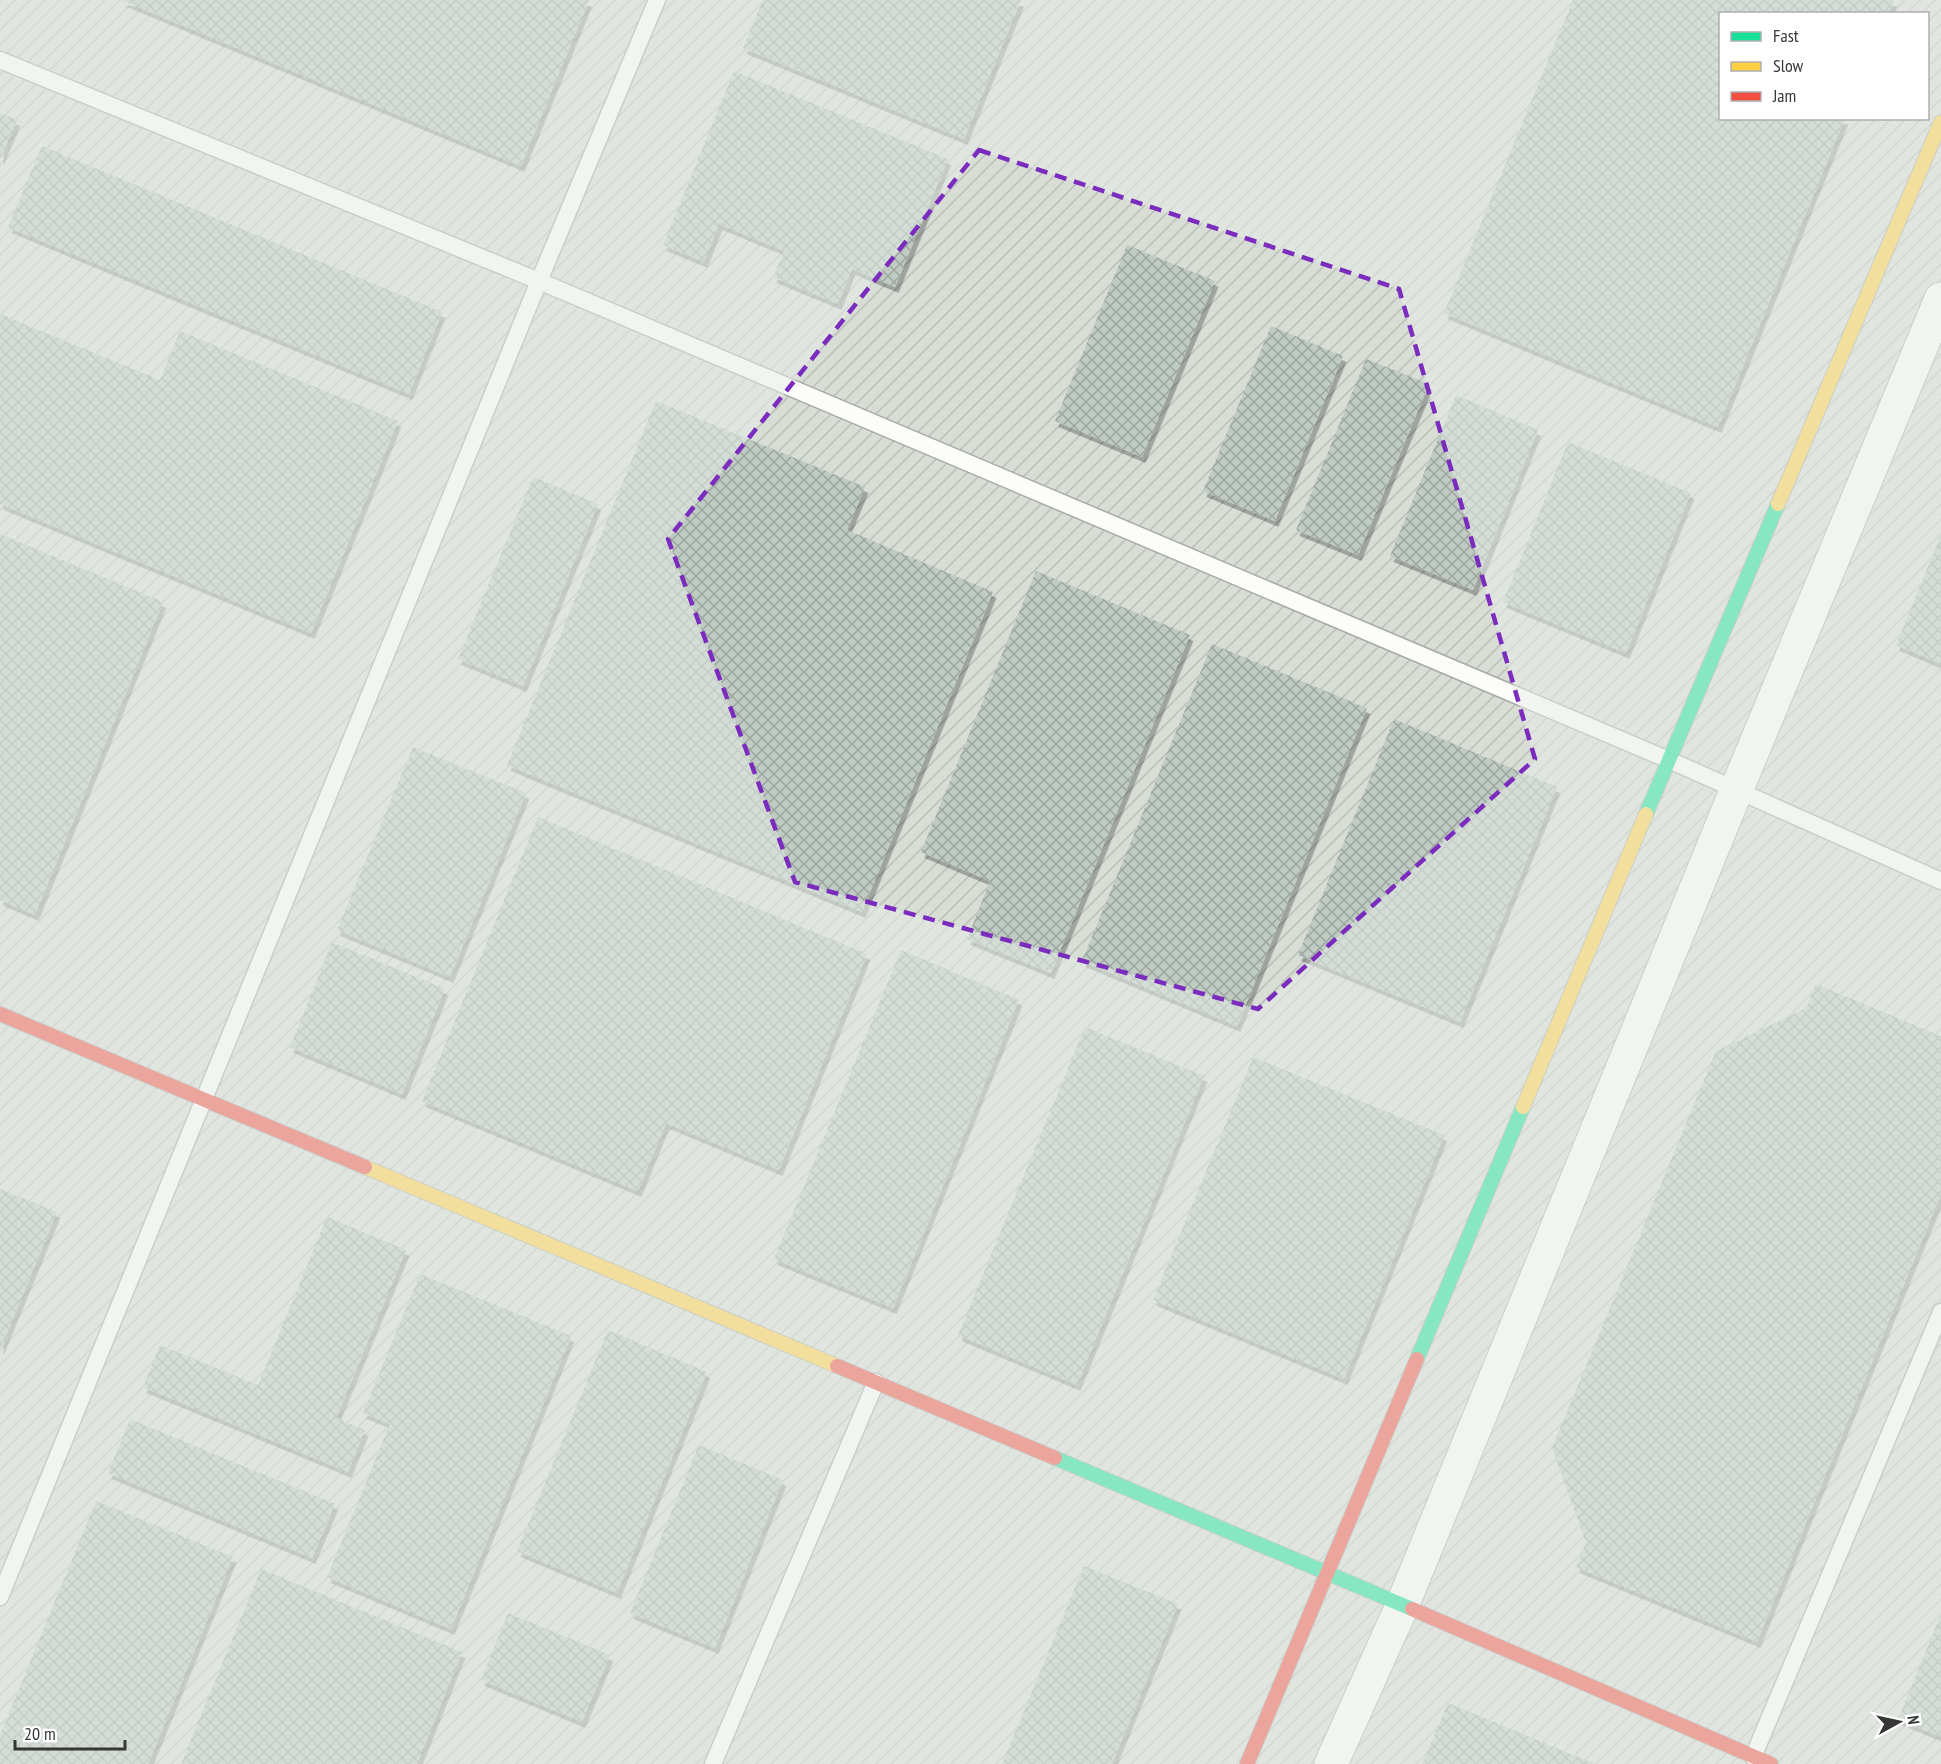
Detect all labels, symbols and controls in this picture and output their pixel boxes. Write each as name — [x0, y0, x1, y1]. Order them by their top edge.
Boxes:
legend — [1719, 12, 1929, 120]
text: Fast — [1773, 24, 1799, 47]
text: Slow — [1773, 54, 1804, 77]
text: Jam — [1772, 84, 1796, 107]
north arrow — [1869, 1692, 1929, 1752]
scale bar — [15, 1713, 124, 1751]
text: N — [1903, 1714, 1924, 1726]
text: 20 m — [24, 1722, 56, 1745]

